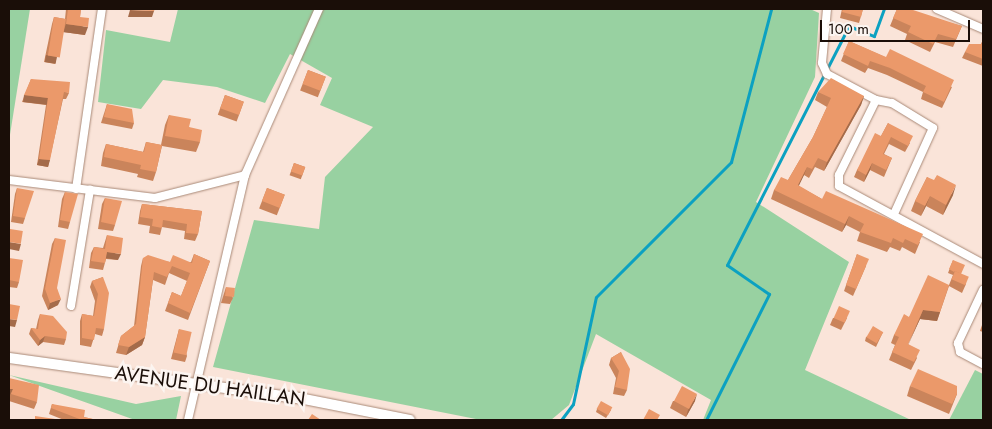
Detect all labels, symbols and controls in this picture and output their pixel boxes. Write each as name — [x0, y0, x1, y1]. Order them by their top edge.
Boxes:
scale bar — [822, 10, 972, 42]
text: 100 m — [828, 18, 869, 40]
street label: AVENUE DU HAILLAN — [113, 361, 307, 411]

